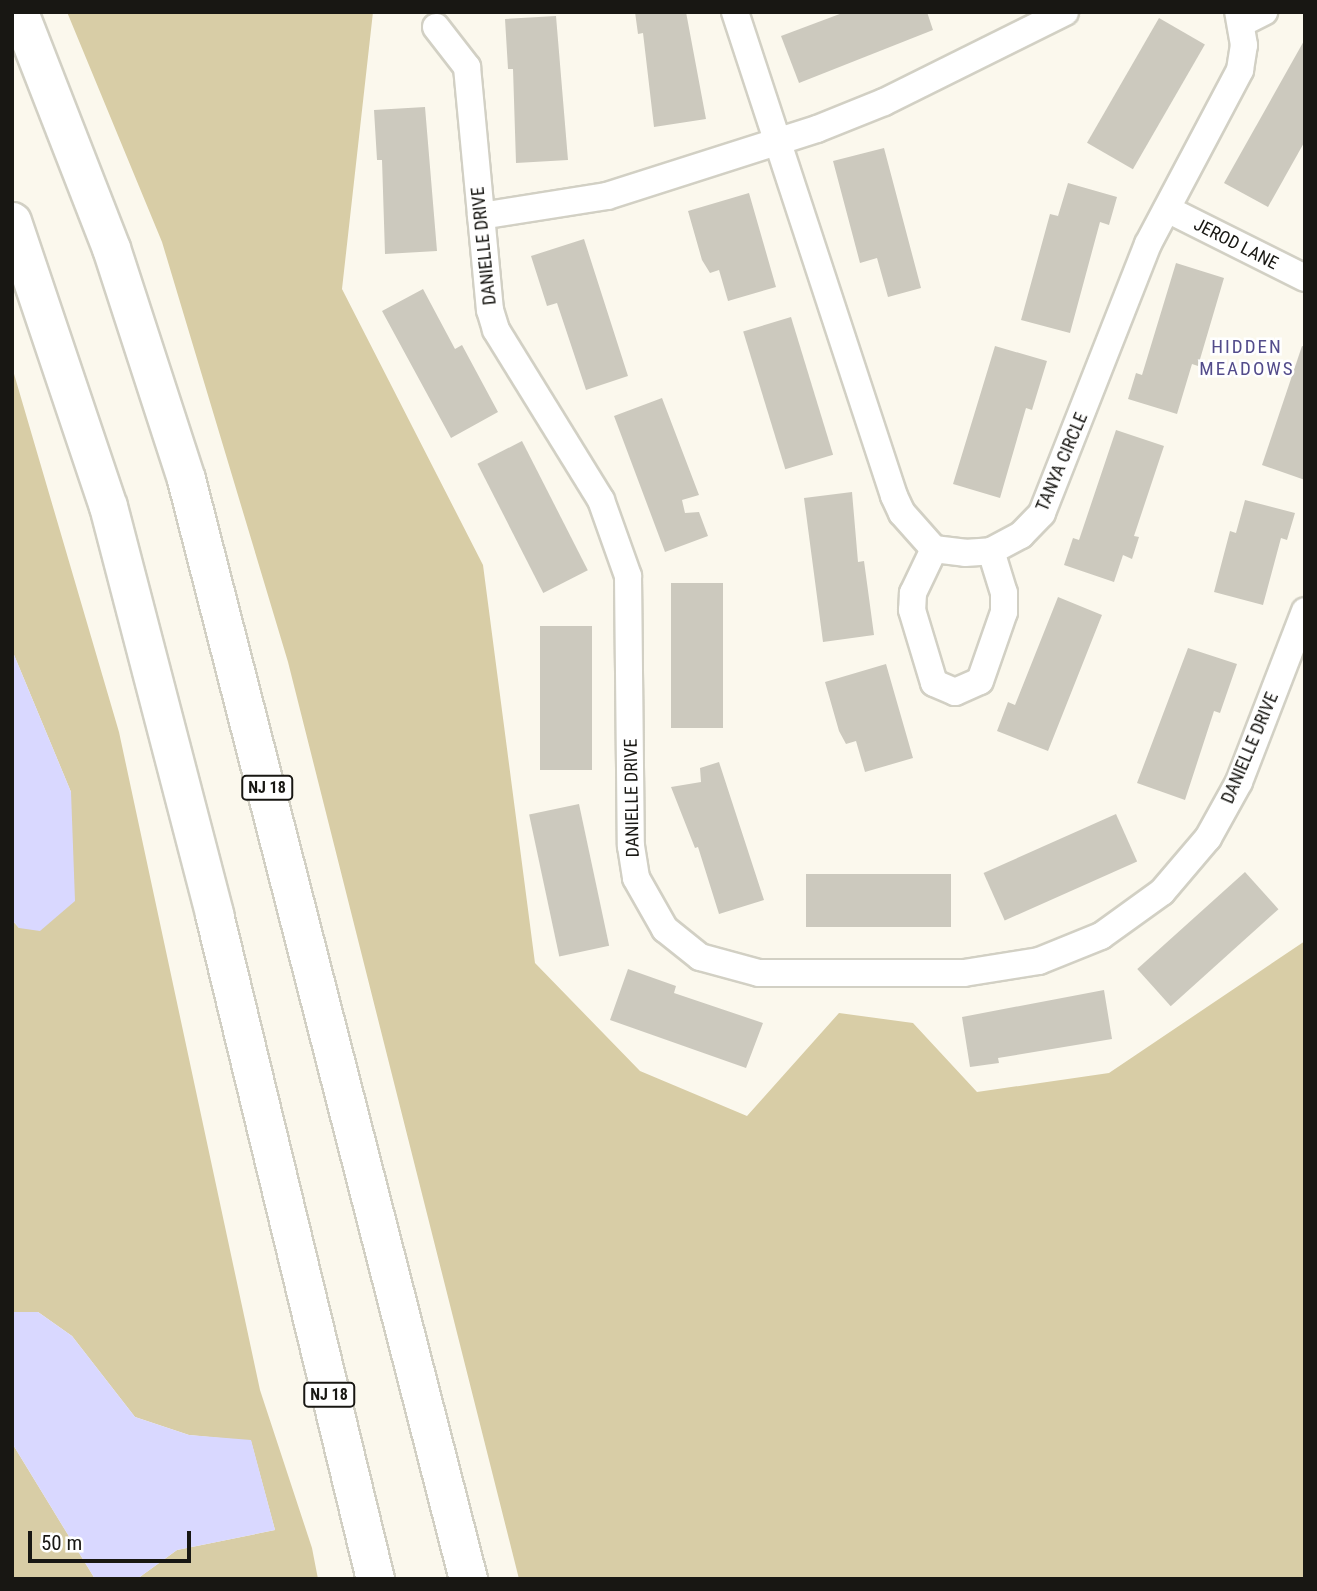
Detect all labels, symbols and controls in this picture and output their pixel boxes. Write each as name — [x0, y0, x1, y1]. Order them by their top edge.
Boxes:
street label: DANIELLE DRIVE — [467, 186, 501, 306]
street label: JEROD LANE — [1190, 214, 1282, 274]
district label: HIDDEN MEADOWS — [1200, 336, 1294, 380]
street label: TANYA CIRCLE — [1032, 409, 1092, 515]
street label: DANIELLE DRIVE — [1217, 689, 1283, 807]
street label: DANIELLE DRIVE — [620, 739, 644, 857]
road number: NJ 18 — [241, 776, 293, 800]
road number: NJ 18 — [303, 1382, 355, 1408]
scale bar — [32, 1518, 194, 1562]
text: 50 m — [41, 1531, 82, 1555]

